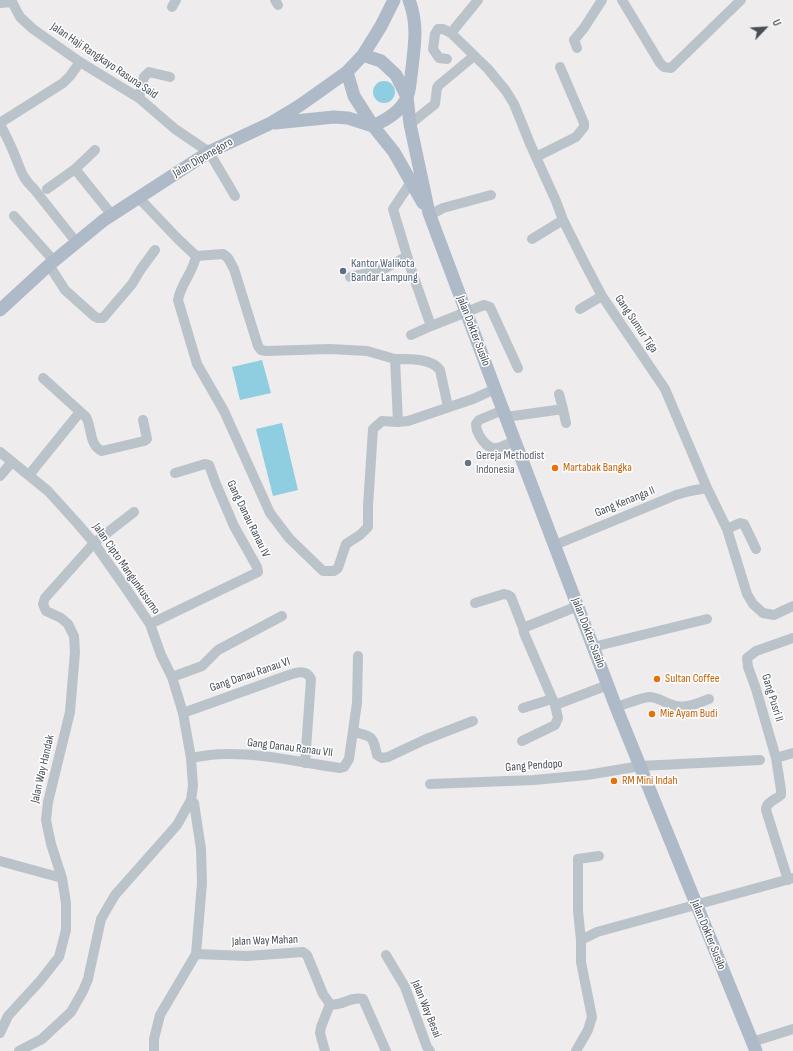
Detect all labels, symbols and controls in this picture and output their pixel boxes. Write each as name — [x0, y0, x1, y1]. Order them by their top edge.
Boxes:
north arrow — [745, 8, 785, 48]
text: U — [769, 17, 783, 28]
street label: Jalan Haji Rangkayo Rasuna Said — [48, 20, 160, 102]
street label: Jalan Diponegoro — [170, 135, 236, 181]
place label: Kantor Walikota Bandar Lampung — [351, 257, 418, 285]
marker: Kantor Walikota Bandar Lampung — [338, 266, 348, 276]
street label: Gang Sumur Tiga — [611, 292, 661, 356]
street label: Jalan Dokter Susilo — [453, 294, 493, 368]
place label: Gereja Methodist Indonesia — [476, 449, 544, 477]
marker: Gereja Methodist Indonesia — [463, 458, 473, 468]
place label: Martabak Bangka — [563, 461, 632, 475]
marker: Martabak Bangka — [550, 463, 560, 473]
street label: Gang Danau Ranau IV — [223, 478, 273, 560]
street label: Gang Kenanga II — [593, 483, 657, 521]
street label: Jalan Cipto Mangunkusumo — [89, 521, 163, 617]
street label: Jalan Dokter Susilo — [568, 596, 608, 670]
street label: Gang Danau Ranau VI — [208, 655, 292, 695]
place label: Sultan Coffee — [665, 672, 720, 686]
street label: Gang Pusri II — [758, 672, 786, 724]
marker: Sultan Coffee — [652, 674, 662, 684]
place label: Mie Ayam Budi — [660, 707, 717, 721]
marker: Mie Ayam Budi — [647, 709, 657, 719]
street label: Jalan Way Handak — [28, 733, 58, 805]
street label: Gang Danau Ranau VII — [246, 736, 334, 760]
street label: Gang Pendopo — [505, 757, 563, 775]
place label: RM Mini Indah — [622, 774, 678, 788]
marker: RM Mini Indah — [609, 776, 619, 786]
street label: Jalan Dokter Susilo — [687, 898, 729, 972]
street label: Jalan Way Mahan — [232, 933, 298, 949]
street label: Jalan Way Besai — [408, 978, 444, 1040]

